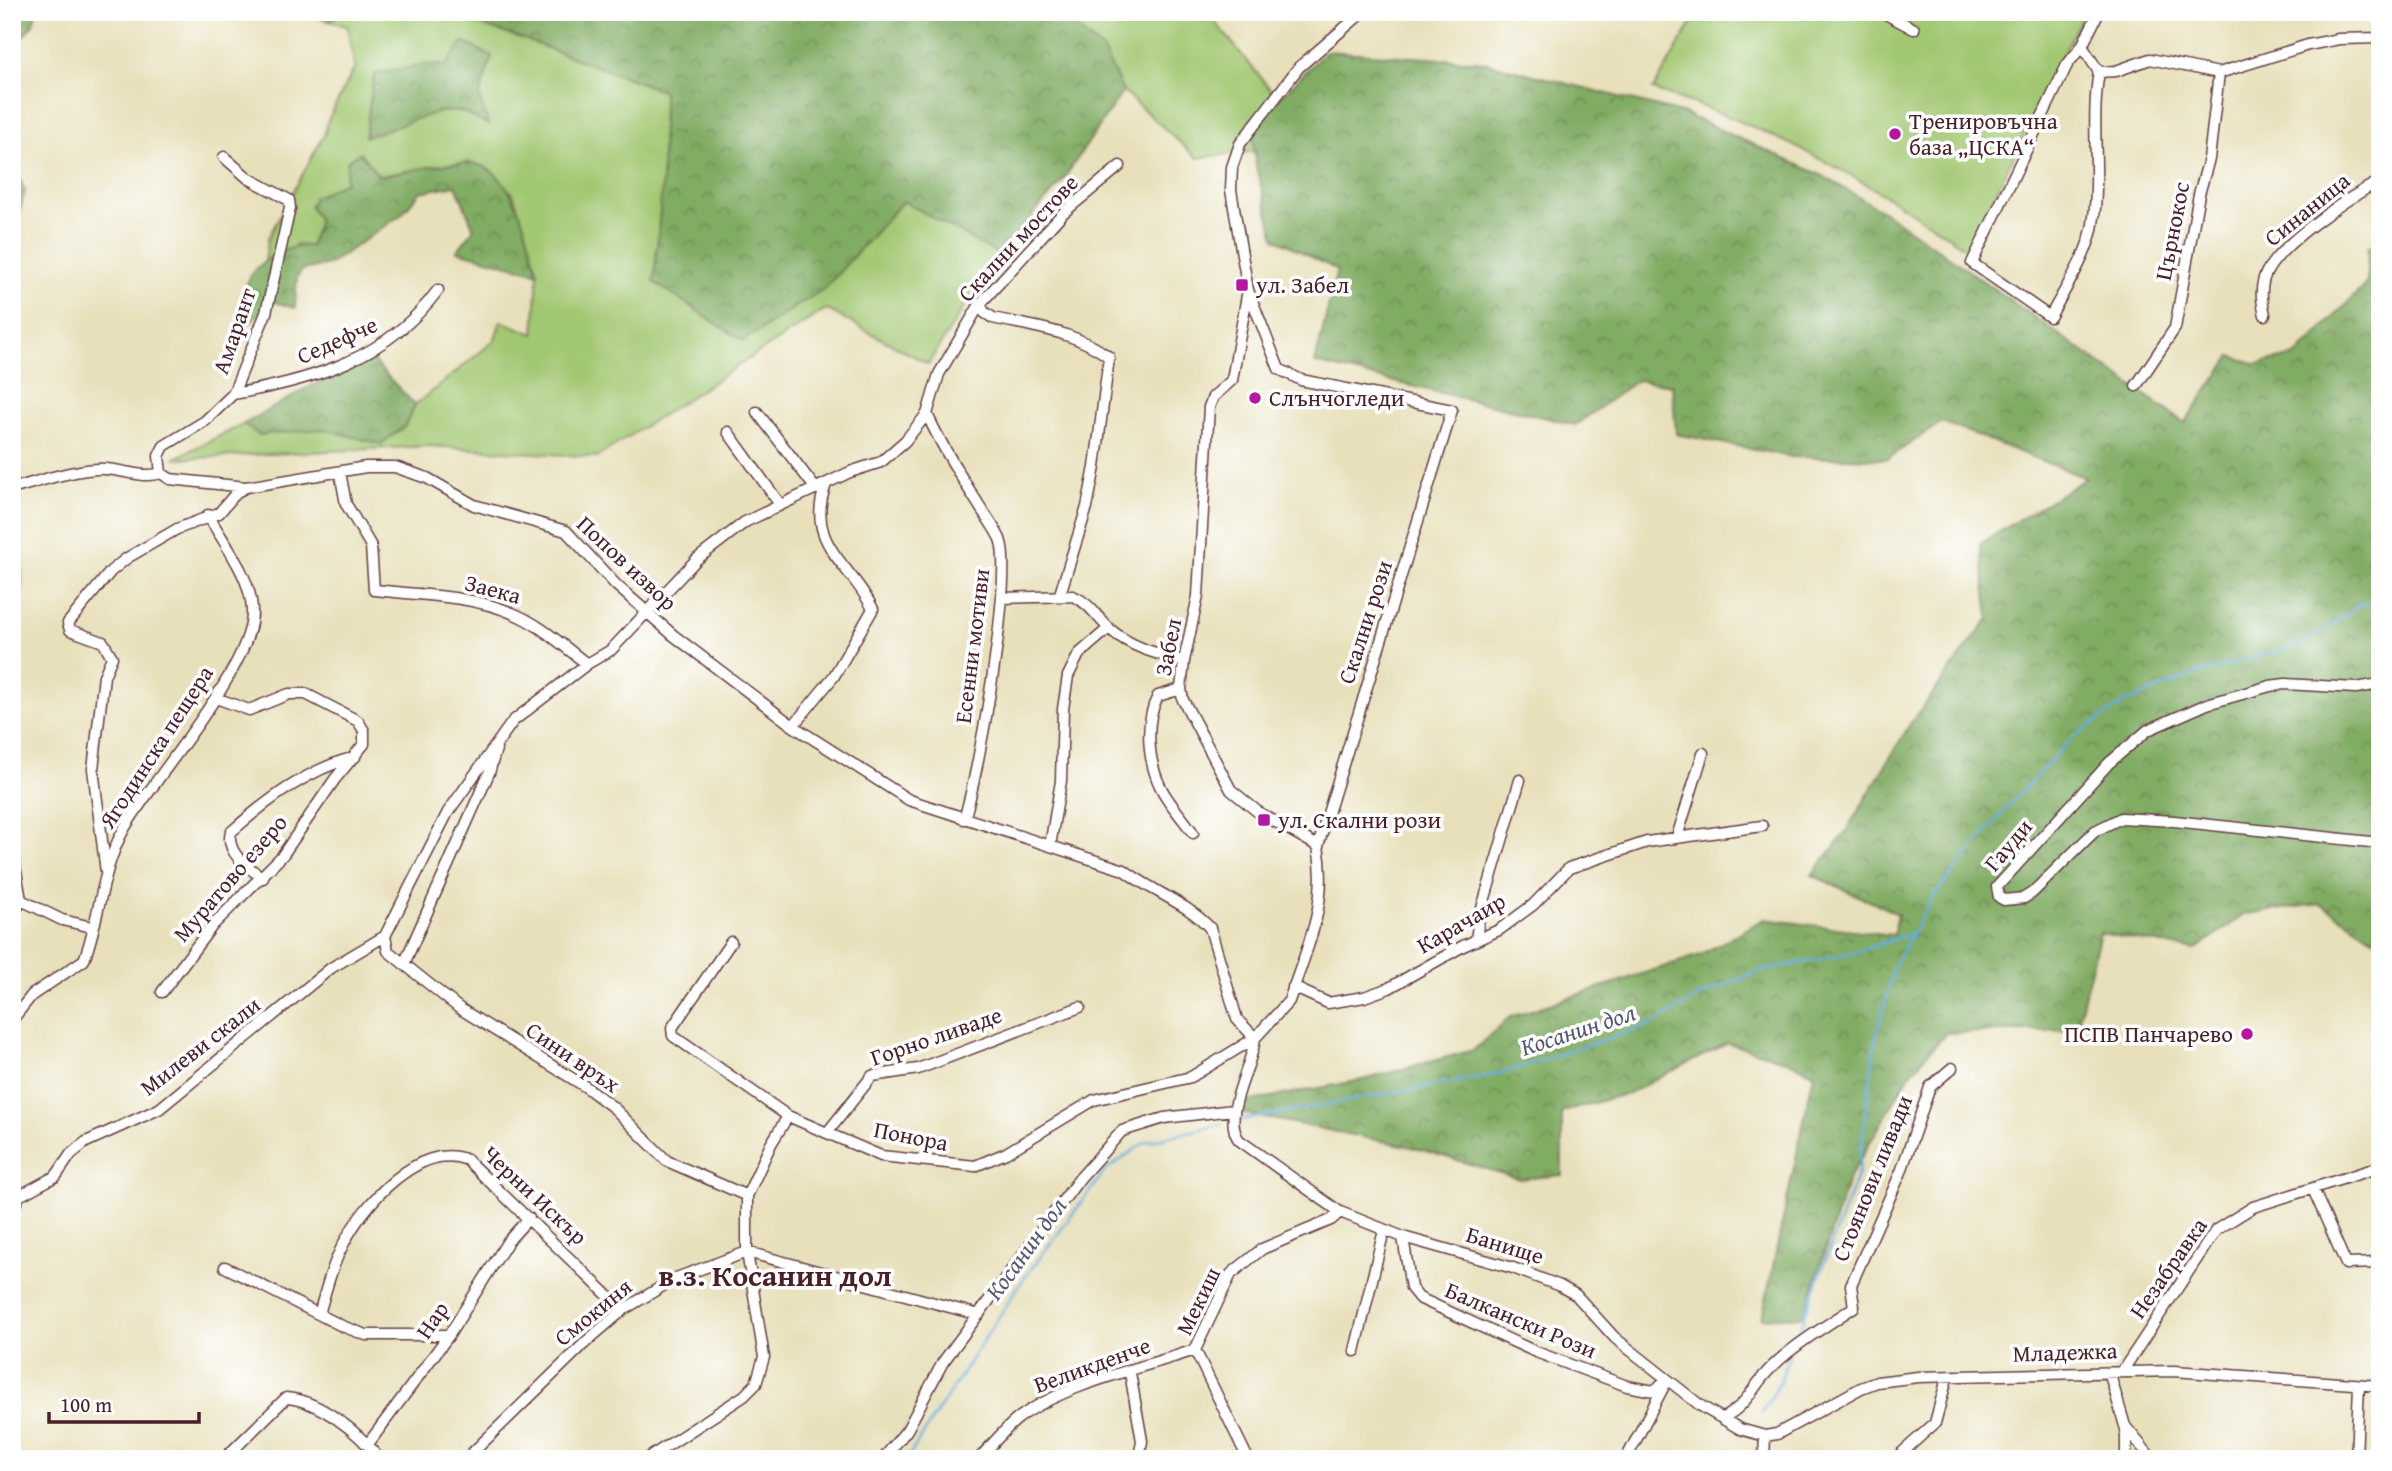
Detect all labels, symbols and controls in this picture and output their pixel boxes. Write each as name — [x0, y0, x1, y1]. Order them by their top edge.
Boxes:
place label: Тренировъчна база „ЦСКА“ — [1909, 104, 2058, 163]
marker: Тренировъчна база „ЦСКА“ — [1887, 126, 1903, 142]
street label: Синаница — [2257, 164, 2357, 253]
street label: Скални мостове — [950, 167, 1085, 309]
street label: Църнокос — [2146, 179, 2197, 283]
place label: ул. Забел — [1255, 268, 1349, 301]
marker: ул. Забел — [1234, 277, 1250, 293]
street label: Амарант — [203, 283, 264, 378]
street label: Седефче — [291, 307, 382, 372]
place label: Слънчогледи — [1269, 381, 1405, 414]
marker: Слънчогледи — [1247, 390, 1263, 406]
street label: Попов извор — [570, 507, 685, 618]
street label: Скални рози — [1329, 556, 1400, 688]
street label: Заека — [462, 565, 525, 612]
street label: Есенни мотиви — [946, 566, 997, 725]
street label: Забел — [1146, 615, 1189, 679]
street label: Ягодинска пещера — [90, 659, 221, 836]
place label: ул. Скални рози — [1277, 803, 1441, 836]
street label: Муратово езеро — [165, 807, 294, 949]
street label: Гауди — [1976, 811, 2040, 878]
marker: ул. Скални рози — [1256, 812, 1272, 828]
street label: Карачаир — [1410, 884, 1511, 961]
street label: Милеви скали — [133, 988, 267, 1103]
water label: Косанин дол — [1516, 994, 1640, 1065]
street label: Горно ливаде — [866, 998, 1006, 1073]
street label: Сини връх — [520, 1013, 627, 1100]
place label: ПСПВ Панчарево — [2064, 1017, 2233, 1050]
marker: ПСПВ Панчарево — [2239, 1026, 2255, 1042]
street label: Стоянови ливади — [1823, 1089, 1920, 1266]
street label: Понора — [871, 1112, 951, 1159]
street label: Черни Искър — [475, 1137, 595, 1252]
water label: Косанин дол — [977, 1190, 1075, 1307]
street label: Незабравка — [2121, 1211, 2214, 1325]
street label: Банище — [1462, 1217, 1548, 1272]
district label: в.з. Косанин дол — [659, 1253, 891, 1297]
street label: Мекиш — [1167, 1261, 1228, 1340]
street label: Смокиня — [547, 1270, 639, 1353]
street label: Балкански Рози — [1440, 1273, 1602, 1366]
street label: Нар — [407, 1294, 456, 1345]
street label: Великденче — [1029, 1328, 1155, 1401]
street label: Младежка — [2012, 1333, 2118, 1370]
scale bar — [49, 1380, 200, 1424]
text: 100 m — [60, 1389, 112, 1420]

